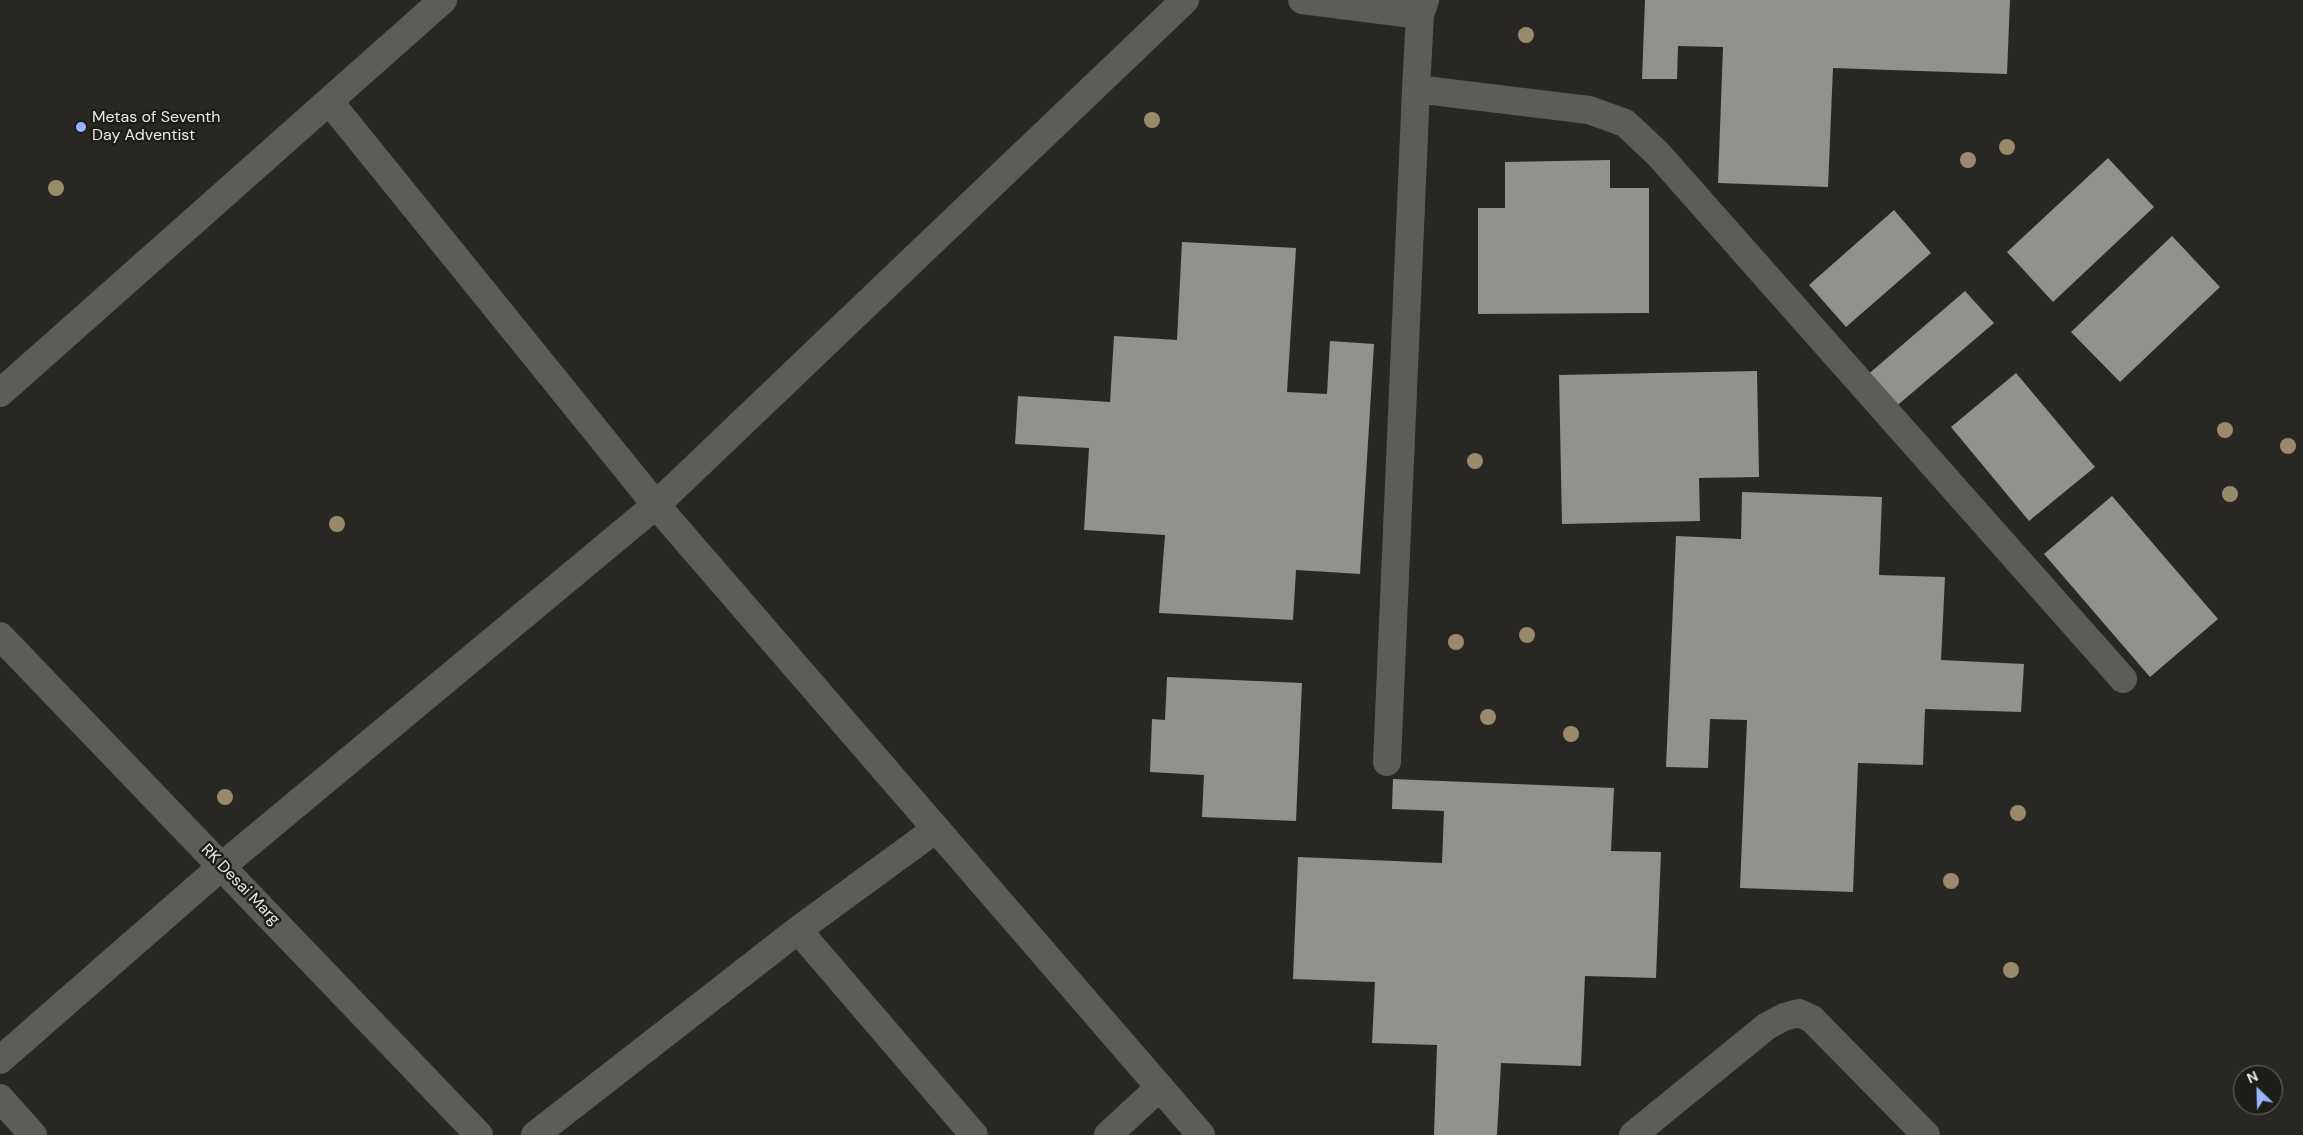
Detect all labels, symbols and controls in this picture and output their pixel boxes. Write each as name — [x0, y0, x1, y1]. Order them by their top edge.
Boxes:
place label: Metas of Seventh Day Adventist — [92, 108, 221, 146]
marker: Metas of Seventh Day Adventist — [74, 120, 88, 134]
street label: RK Desai Marg — [197, 841, 283, 929]
north arrow — [2233, 1065, 2283, 1115]
text: N — [2244, 1067, 2261, 1088]

